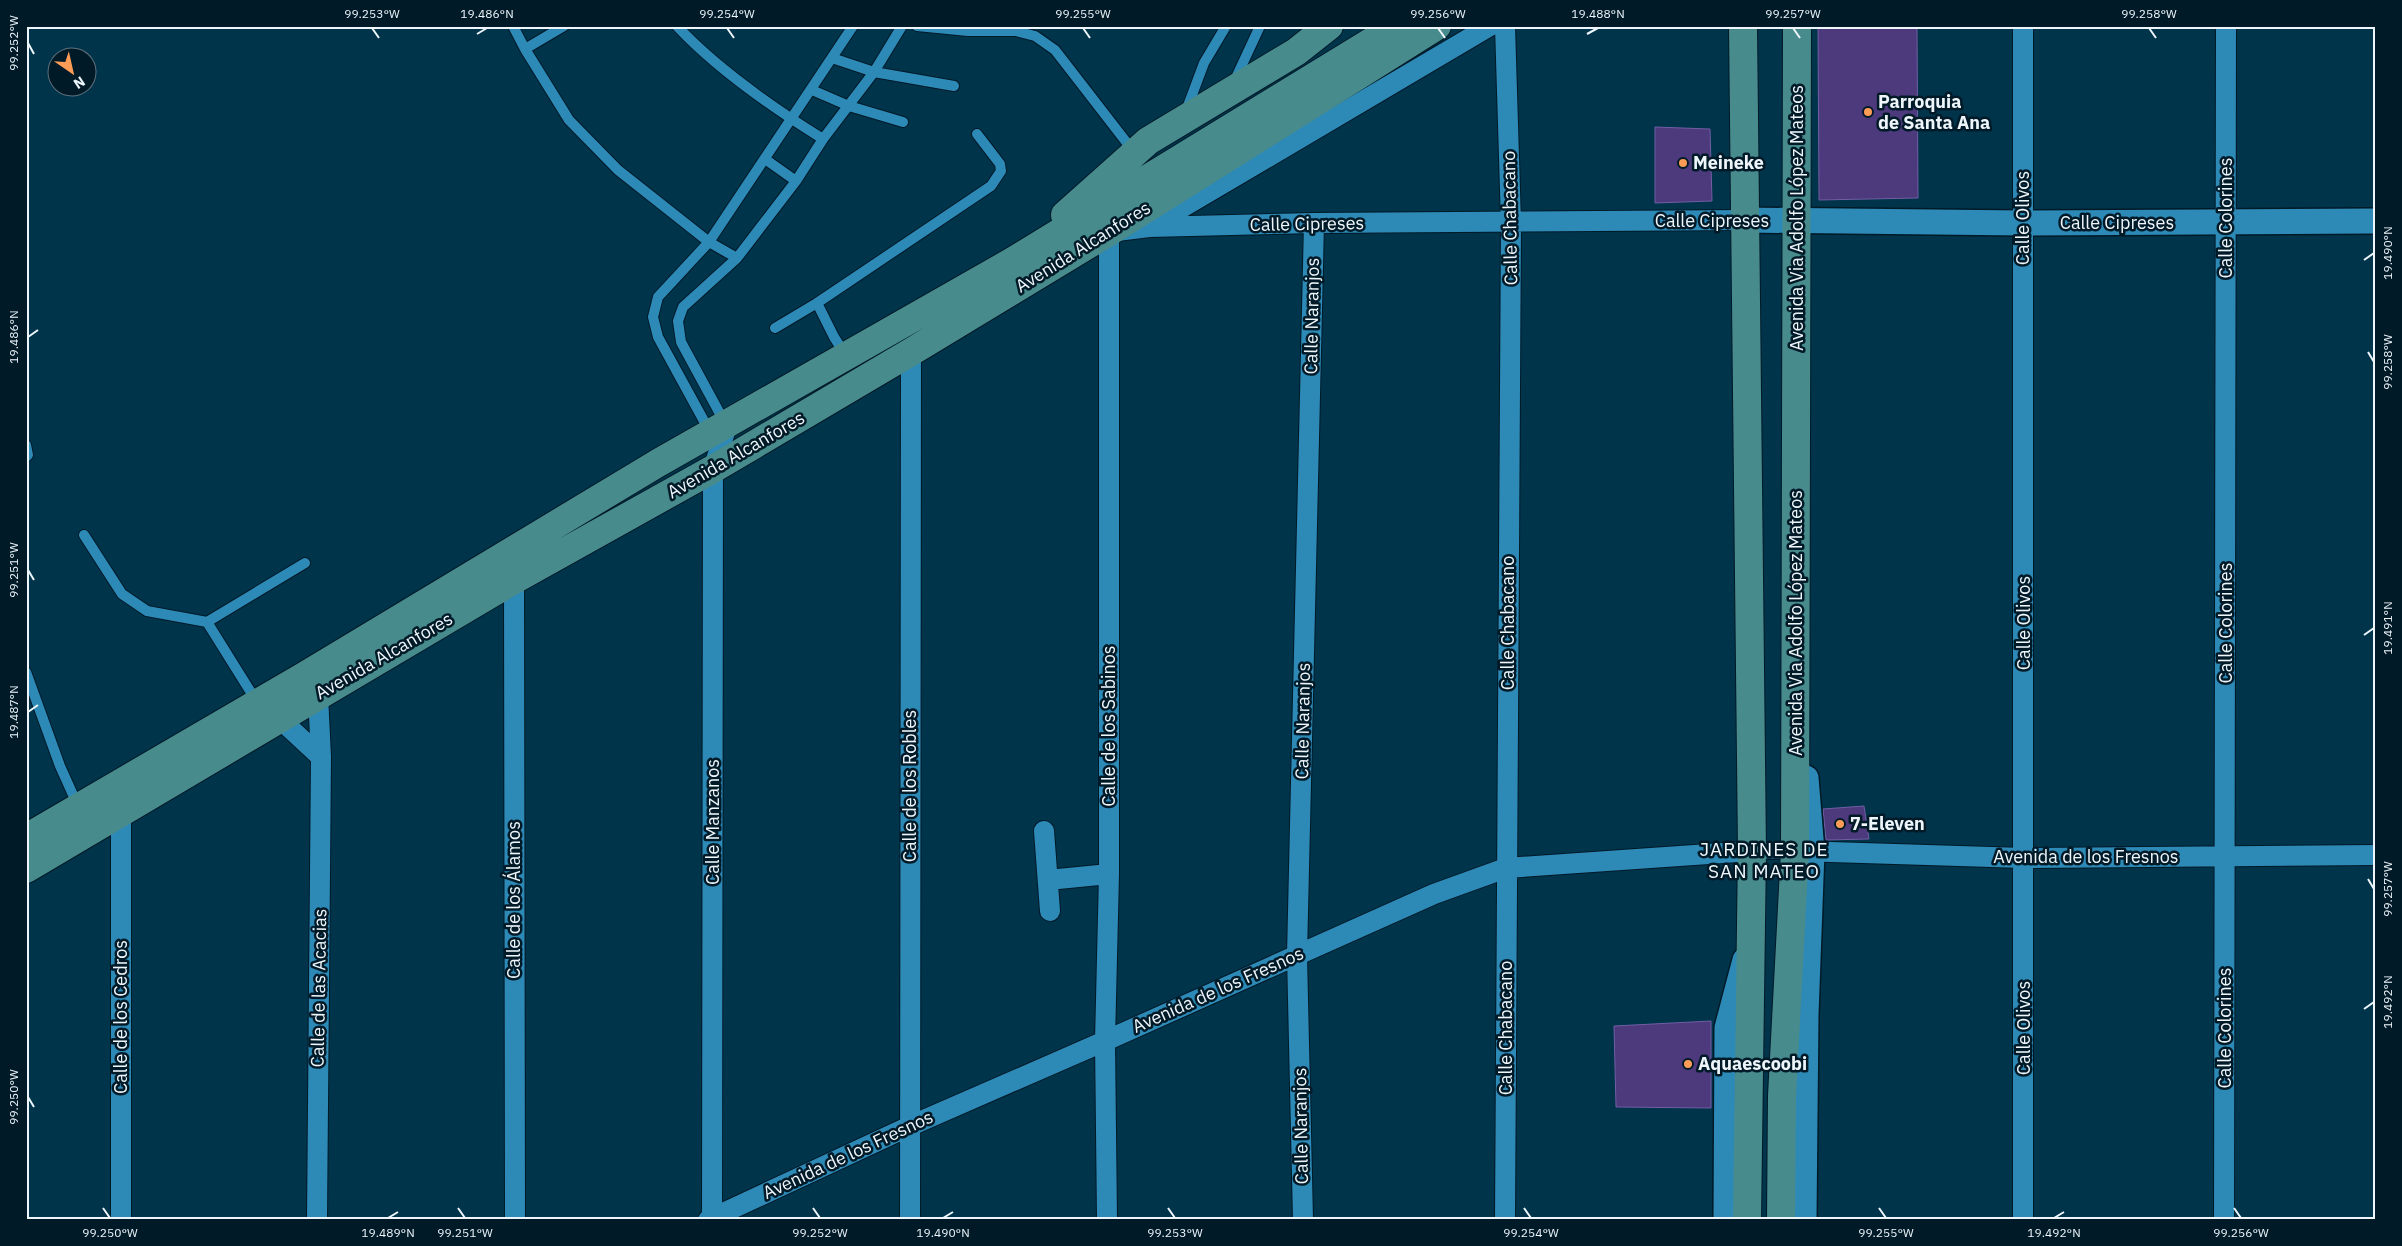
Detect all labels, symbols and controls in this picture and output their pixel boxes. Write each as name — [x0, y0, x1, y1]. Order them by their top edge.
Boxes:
text: 99.253°W — [344, 6, 400, 21]
text: 19.486°N — [460, 6, 514, 21]
text: 99.254°W — [699, 6, 755, 21]
text: 99.255°W — [1055, 6, 1111, 21]
text: 99.256°W — [1410, 6, 1466, 21]
text: 19.488°N — [1571, 6, 1625, 21]
text: 99.257°W — [1765, 6, 1821, 21]
text: 99.258°W — [2121, 6, 2177, 21]
text: 99.252°W — [6, 15, 21, 71]
north arrow — [48, 48, 98, 98]
text: N — [70, 72, 89, 93]
street label: Avenida Via Adolfo López Mateos — [1785, 85, 1808, 351]
place label: Parroquia de Santa Ana — [1878, 90, 1990, 134]
marker: Parroquia de Santa Ana — [1862, 106, 1874, 118]
street label: Calle Chabacano — [1497, 150, 1522, 286]
place label: Meineke — [1693, 151, 1764, 174]
marker: Meineke — [1677, 157, 1689, 169]
street label: Calle Colorines — [2214, 158, 2237, 278]
street label: Calle Olivos — [2011, 171, 2034, 265]
street label: Avenida Alcanfores — [1011, 196, 1155, 297]
street label: Calle Cipreses — [1655, 209, 1769, 232]
street label: Calle Cipreses — [1250, 211, 1364, 236]
street label: Calle Cipreses — [2060, 211, 2174, 234]
text: 19.490°N — [2380, 226, 2395, 280]
street label: Calle Naranjos — [1299, 257, 1324, 375]
text: 19.486°N — [6, 310, 21, 364]
text: 99.258°W — [2380, 334, 2395, 390]
street label: Avenida Alcanfores — [663, 406, 809, 503]
street label: Avenida Via Adolfo López Mateos — [1784, 490, 1807, 756]
text: 99.251°W — [6, 542, 21, 598]
street label: Calle Chabacano — [1496, 556, 1519, 690]
street label: Calle Colorines — [2214, 563, 2237, 683]
street label: Calle Olivos — [2012, 576, 2035, 670]
text: 19.491°N — [2380, 601, 2395, 655]
street label: Avenida Alcanfores — [311, 607, 457, 704]
street label: Calle de los Sabinos — [1097, 645, 1120, 807]
street label: Calle Naranjos — [1290, 662, 1315, 780]
text: 19.487°N — [6, 685, 21, 739]
street label: Calle de los Robles — [898, 710, 921, 862]
street label: Calle Manzanos — [701, 759, 724, 885]
place label: 7-Eleven — [1850, 812, 1925, 835]
marker: 7-Eleven — [1834, 818, 1846, 830]
street label: Calle de los Álamos — [502, 821, 525, 979]
district label: JARDINES DE SAN MATEO — [1699, 837, 1829, 883]
street label: Avenida de los Fresnos — [1993, 845, 2179, 868]
text: 99.257°W — [2380, 861, 2395, 917]
street label: Calle de las Acacias — [306, 908, 331, 1068]
street label: Calle de los Cedros — [109, 940, 132, 1094]
street label: Avenida de los Fresnos — [1128, 941, 1307, 1038]
street label: Calle Chabacano — [1494, 961, 1517, 1095]
street label: Calle Colorines — [2213, 968, 2236, 1088]
text: 19.492°N — [2380, 975, 2395, 1029]
street label: Calle Olivos — [2012, 981, 2035, 1075]
place label: Aquaescoobi — [1698, 1052, 1807, 1075]
marker: Aquaescoobi — [1682, 1058, 1694, 1070]
street label: Calle Naranjos — [1288, 1067, 1313, 1185]
text: 99.250°W — [6, 1069, 21, 1125]
street label: Avenida de los Fresnos — [759, 1105, 937, 1204]
text: 99.250°W — [82, 1225, 138, 1240]
text: 19.489°N — [361, 1225, 415, 1240]
text: 99.251°W — [437, 1225, 493, 1240]
text: 99.252°W — [792, 1225, 848, 1240]
text: 19.490°N — [916, 1225, 970, 1240]
text: 99.253°W — [1147, 1225, 1203, 1240]
text: 99.254°W — [1503, 1225, 1559, 1240]
text: 99.255°W — [1858, 1225, 1914, 1240]
text: 19.492°N — [2027, 1225, 2081, 1240]
text: 99.256°W — [2213, 1225, 2269, 1240]

